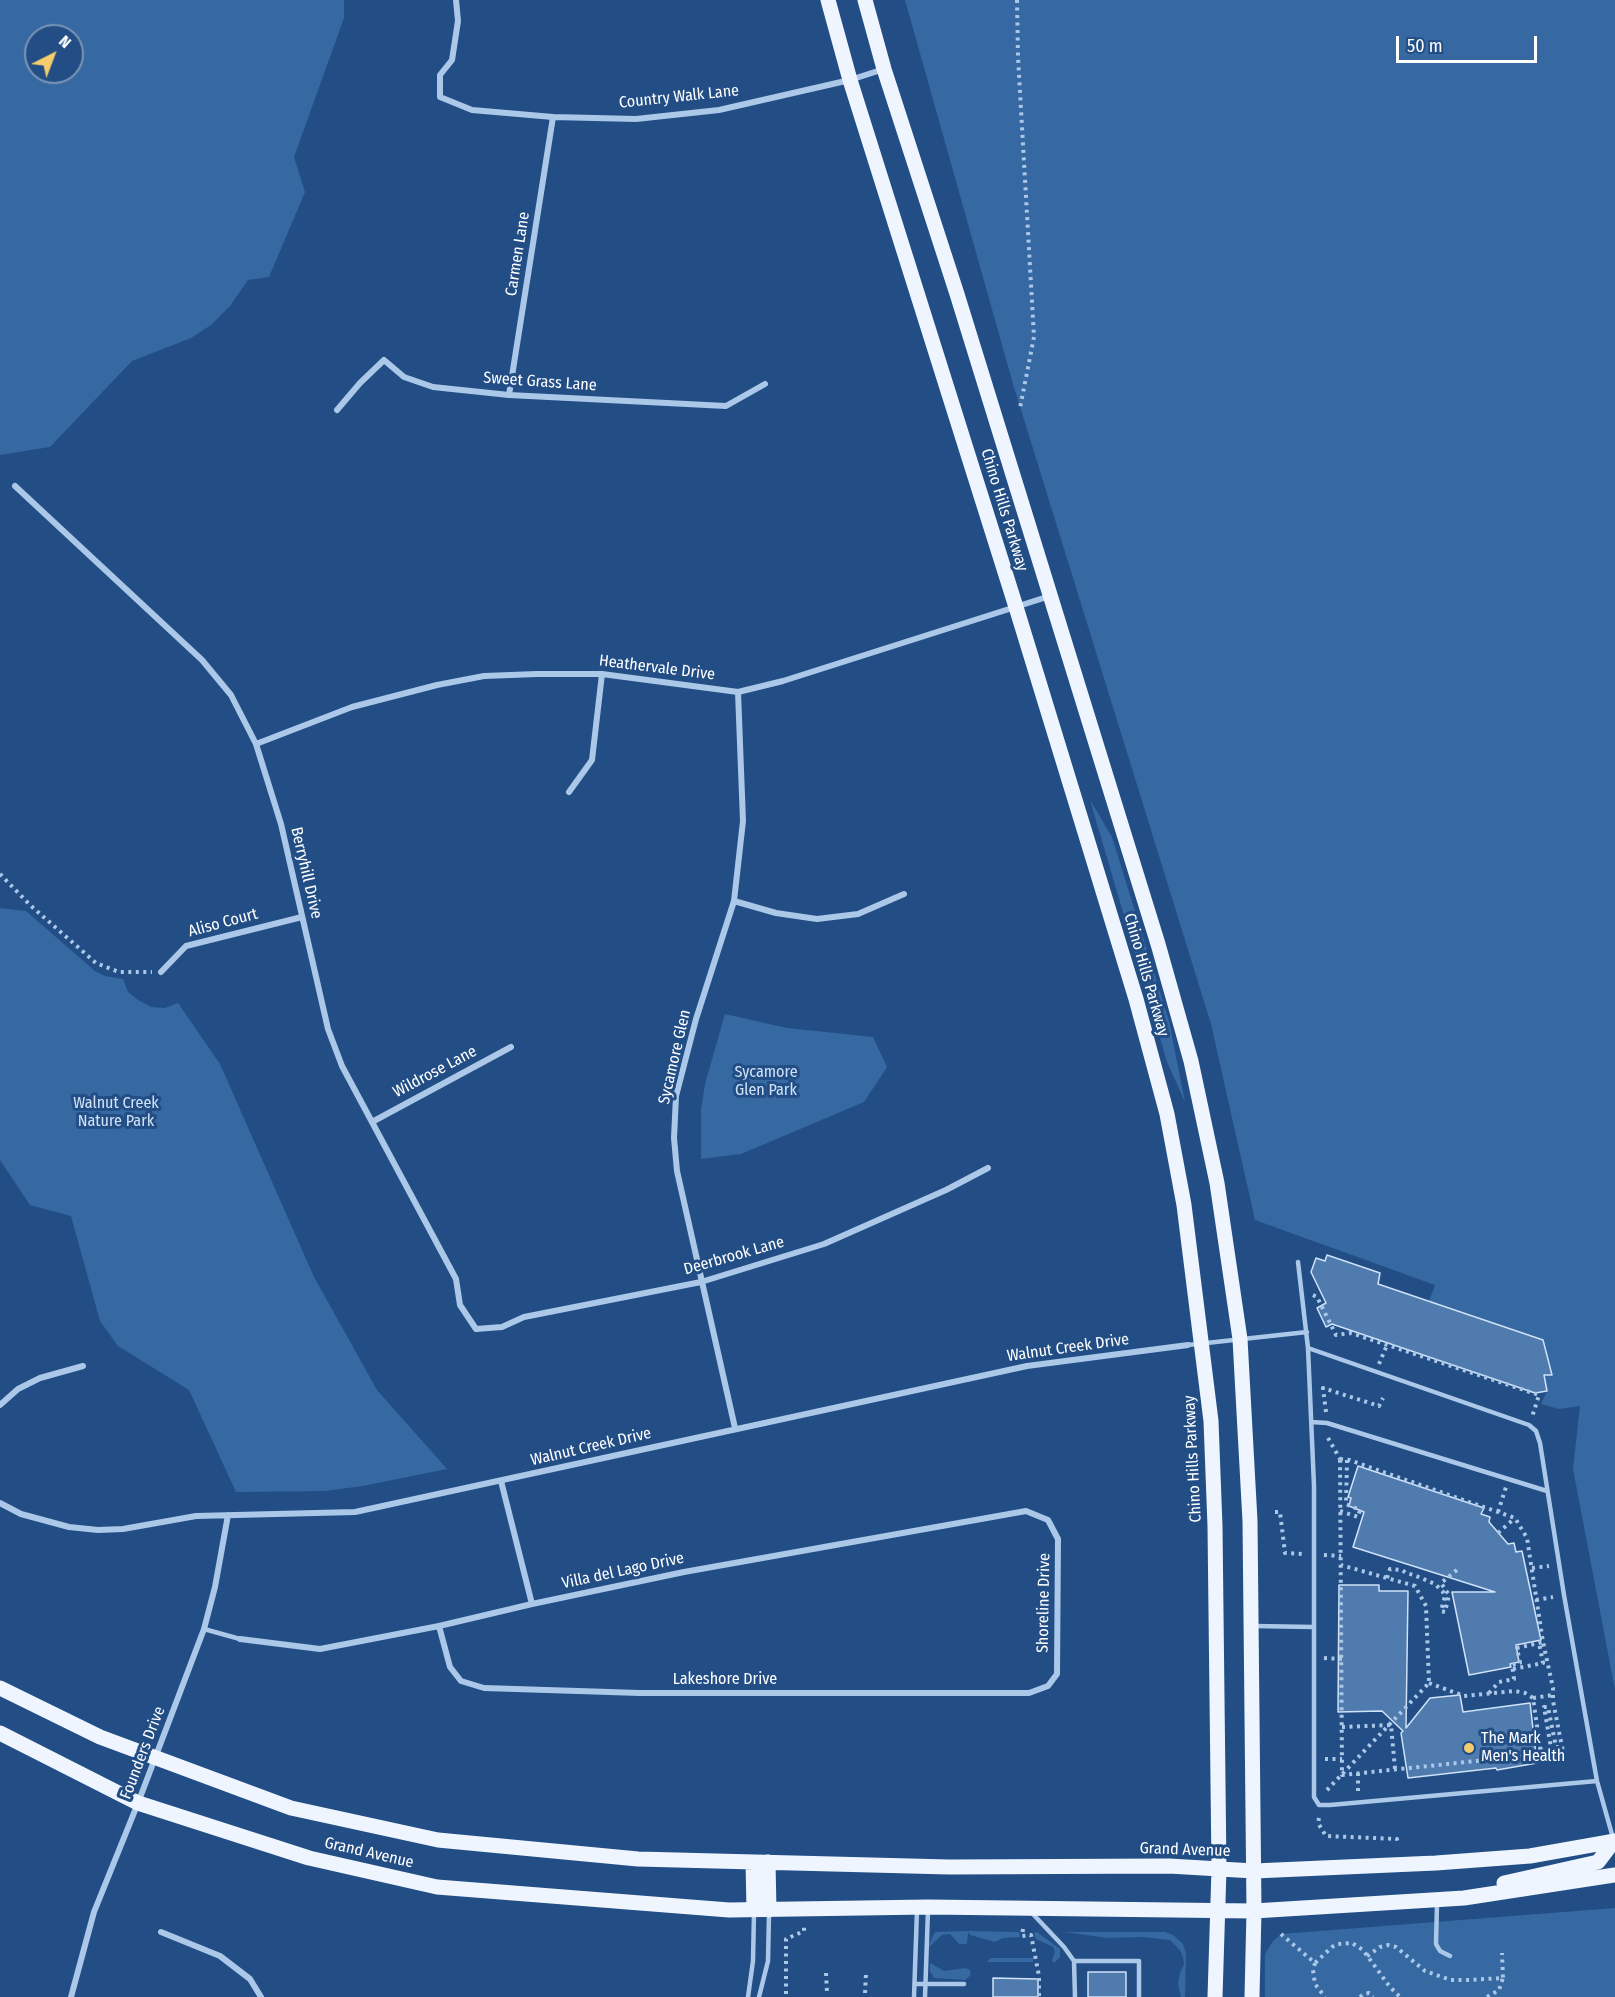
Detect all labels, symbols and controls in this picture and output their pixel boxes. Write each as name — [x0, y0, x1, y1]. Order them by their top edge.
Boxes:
north arrow — [24, 24, 84, 84]
scale bar — [1399, 24, 1540, 62]
text: N — [55, 31, 75, 52]
text: 50 m — [1407, 35, 1443, 57]
street label: Country Walk Lane — [618, 81, 740, 113]
street label: Carmen Lane — [502, 211, 534, 297]
street label: Sweet Grass Lane — [483, 368, 597, 396]
street label: Chino Hills Parkway — [976, 446, 1032, 574]
street label: Heathervale Drive — [598, 651, 716, 685]
street label: Berryhill Drive — [286, 825, 326, 921]
street label: Aliso Court — [186, 905, 260, 941]
street label: Chino Hills Parkway — [1119, 911, 1173, 1039]
street label: Sycamore Glen — [655, 1008, 695, 1106]
street label: Wildrose Lane — [390, 1042, 480, 1102]
park label: Sycamore Glen Park — [734, 1063, 798, 1101]
park label: Walnut Creek Nature Park — [73, 1094, 159, 1132]
street label: Deerbrook Lane — [682, 1233, 786, 1279]
street label: Walnut Creek Drive — [1006, 1330, 1130, 1366]
street label: Chino Hills Parkway — [1180, 1395, 1206, 1523]
street label: Walnut Creek Drive — [529, 1424, 653, 1470]
street label: Villa del Lago Drive — [560, 1549, 686, 1593]
street label: Shoreline Drive — [1034, 1553, 1054, 1653]
street label: Lakeshore Drive — [673, 1670, 777, 1690]
street label: Founders Drive — [116, 1704, 170, 1802]
place label: The Mark Men's Health — [1481, 1729, 1565, 1767]
marker: The Mark Men's Health — [1462, 1741, 1476, 1755]
street label: Grand Avenue — [323, 1833, 415, 1873]
street label: Grand Avenue — [1139, 1839, 1231, 1861]

